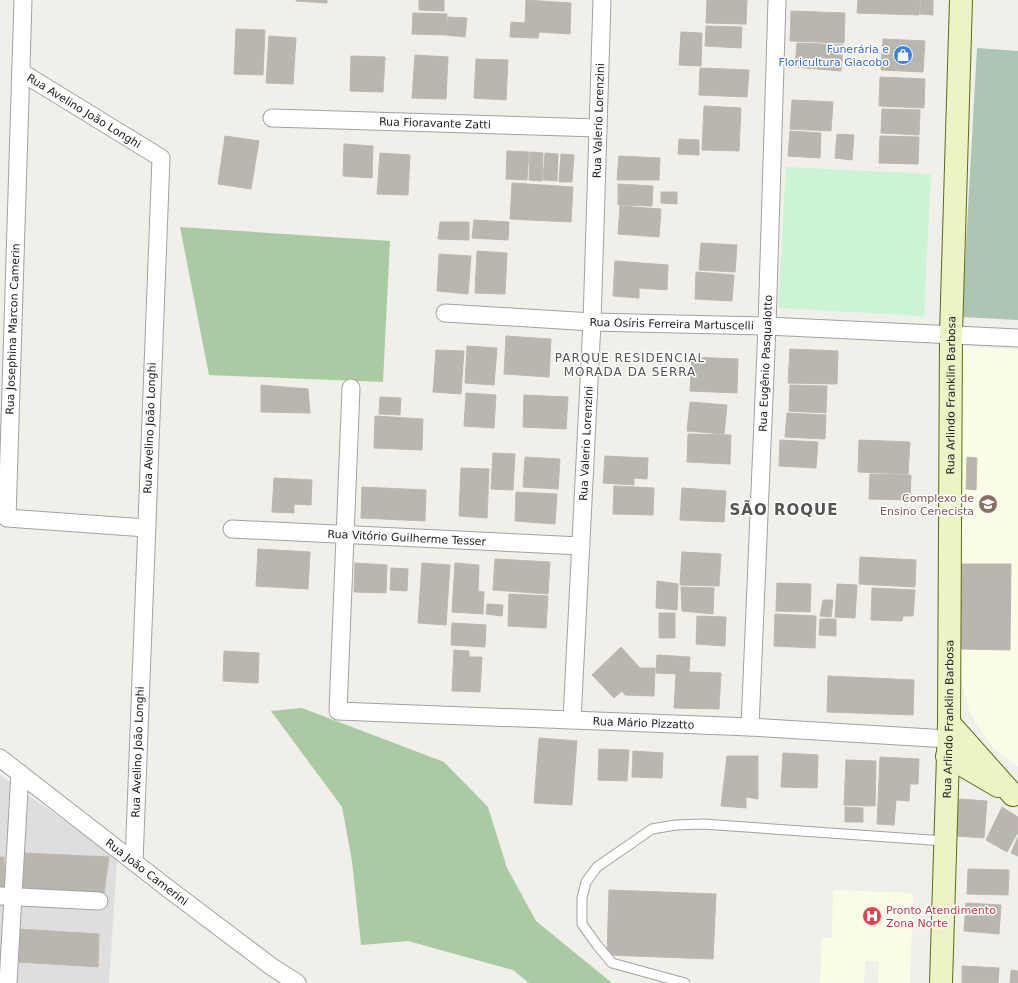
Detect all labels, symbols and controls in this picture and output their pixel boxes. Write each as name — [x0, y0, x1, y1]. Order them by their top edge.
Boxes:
place label: Funerária e Floricultura Giacobo — [778, 43, 889, 69]
shop icon: Funerária e Floricultura Giacobo — [892, 44, 914, 66]
street label: Rua Valerio Lorenzini — [590, 63, 607, 178]
street label: Rua Avelino João Longhi — [25, 71, 144, 151]
street label: Rua Fioravante Zatti — [379, 115, 491, 131]
street label: Rua Josephina Marcon Camerin — [4, 243, 22, 415]
street label: Rua Eugênio Pasqualotto — [756, 294, 774, 432]
street label: Rua Osíris Ferreira Martuscelli — [589, 315, 754, 332]
street label: Rua Arlindo Franklin Barbosa — [944, 316, 958, 474]
district label: PARQUE RESIDENCIAL MORADA DA SERRA — [555, 351, 705, 379]
street label: Rua Avelino João Longhi — [141, 362, 159, 494]
street label: Rua Valerio Lorenzini — [577, 386, 595, 501]
place label: Complexo de Ensino Cenecista — [880, 492, 974, 518]
school or university icon: Complexo de Ensino Cenecista — [977, 493, 999, 515]
district label: SÃO ROQUE — [730, 500, 838, 519]
street label: Rua Vitório Guilherme Tesser — [327, 527, 487, 548]
street label: Rua Arlindo Franklin Barbosa — [940, 640, 956, 799]
street label: Rua Avelino João Longhi — [129, 686, 147, 818]
street label: Rua Mário Pizzatto — [592, 714, 695, 731]
street label: Rua João Camerini — [103, 836, 191, 908]
place label: Pronto Atendimento Zona Norte — [886, 904, 996, 930]
hospital icon: Pronto Atendimento Zona Norte — [861, 905, 883, 927]

